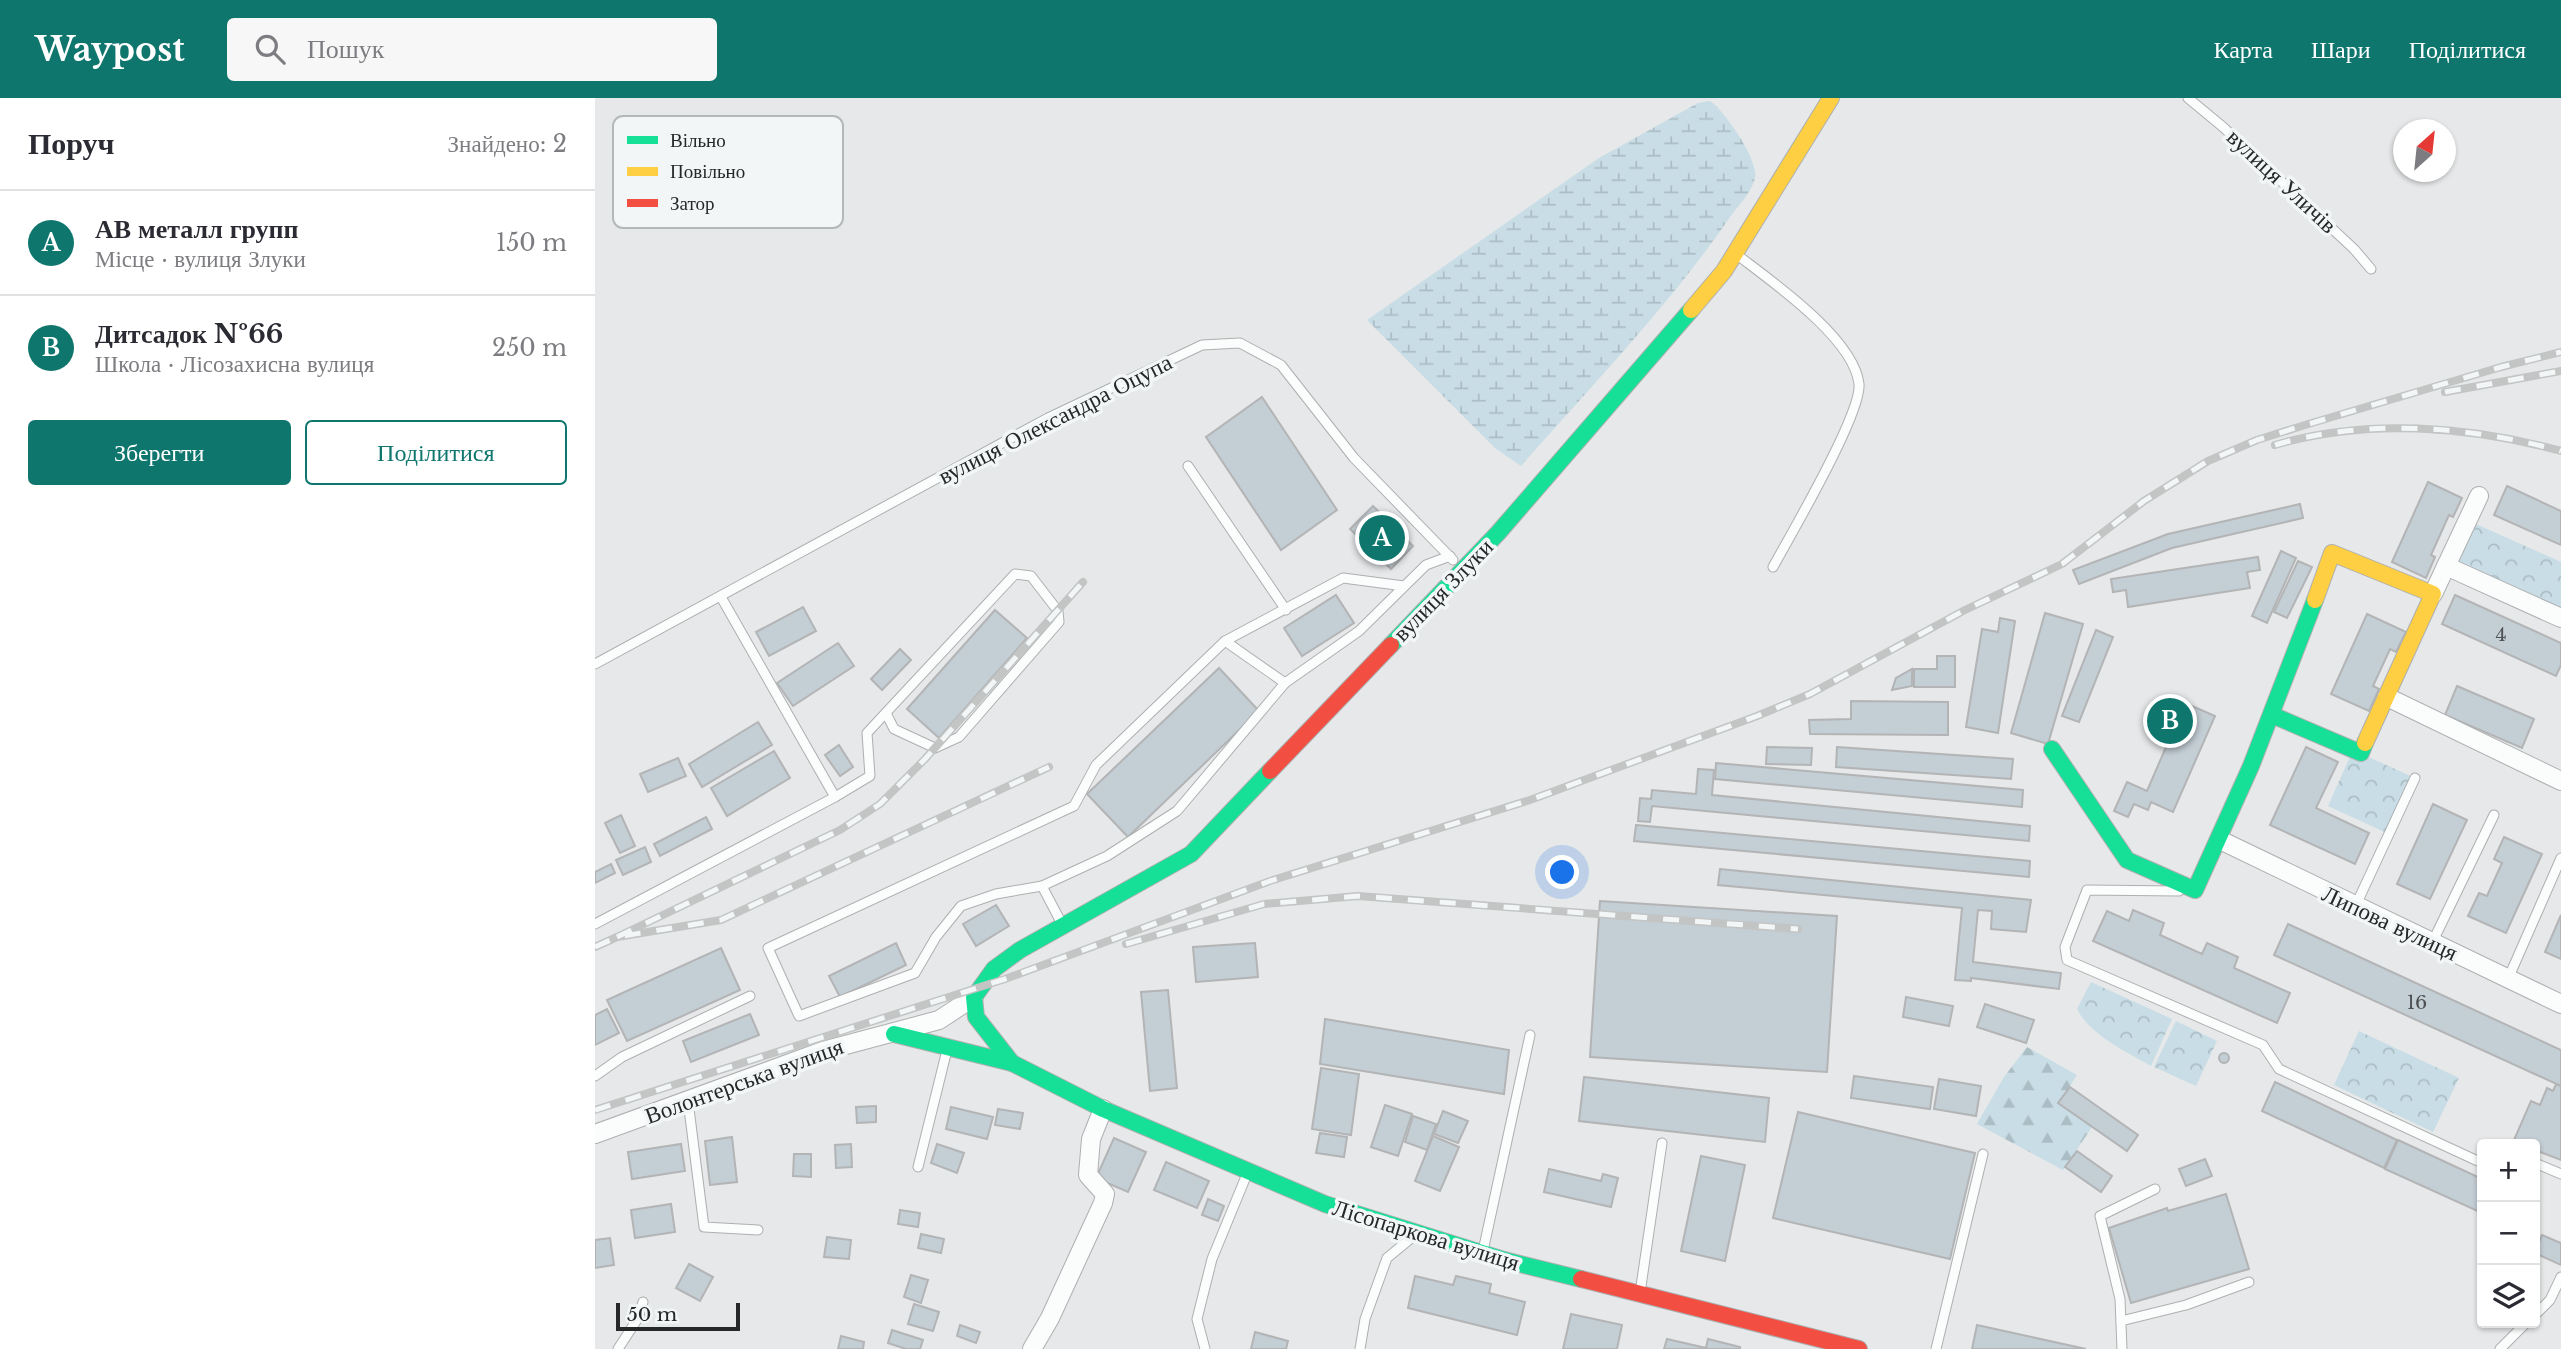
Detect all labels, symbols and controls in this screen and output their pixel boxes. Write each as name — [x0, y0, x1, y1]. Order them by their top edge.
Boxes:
search box — [227, 18, 717, 81]
text: Waypost — [35, 29, 185, 70]
icon: search — [251, 30, 289, 68]
text: Пошук — [307, 33, 384, 65]
text: Карта — [2213, 35, 2273, 64]
text: Шари — [2311, 35, 2371, 64]
text: Поділитися — [2409, 35, 2526, 64]
legend — [613, 116, 843, 228]
north arrow — [2393, 119, 2456, 182]
street label: вулиця Уличів — [2221, 123, 2343, 239]
text: Поруч — [28, 125, 115, 162]
text: Вільно — [670, 129, 726, 152]
text: Знайдено: 2 — [448, 130, 567, 158]
text: Повільно — [670, 160, 745, 183]
text: Затор — [670, 192, 715, 215]
text: АВ металл групп — [95, 213, 299, 245]
text: A — [42, 229, 60, 257]
text: 150 m — [496, 229, 567, 257]
text: Місце · вулиця Злуки — [95, 245, 306, 273]
text: Дитсадок №66 — [95, 318, 283, 350]
text: B — [42, 334, 60, 362]
text: 250 m — [492, 334, 567, 362]
street label: вулиця Олександра Оцупа — [933, 348, 1177, 490]
text: Школа · Лісозахисна вулиця — [95, 350, 374, 378]
button: Зберегти — [28, 420, 291, 485]
button: Поділитися — [305, 420, 567, 485]
pin: A — [1359, 512, 1405, 564]
street label: вулиця Злуки — [1387, 533, 1499, 647]
house number: 4 — [2495, 623, 2507, 646]
pin: B — [2147, 695, 2193, 747]
your location — [1545, 855, 1579, 889]
street label: Липова вулиця — [2318, 879, 2463, 967]
house number: 16 — [2407, 991, 2427, 1014]
street label: Волонтерська вулиця — [641, 1032, 847, 1130]
map controls — [2477, 1139, 2540, 1328]
button: + — [2477, 1139, 2540, 1202]
street label: Лісопаркова вулиця — [1329, 1193, 1523, 1277]
button: − — [2477, 1202, 2540, 1265]
button: layers — [2477, 1265, 2540, 1328]
scale bar — [616, 1300, 740, 1332]
text: 50 m — [627, 1303, 677, 1326]

